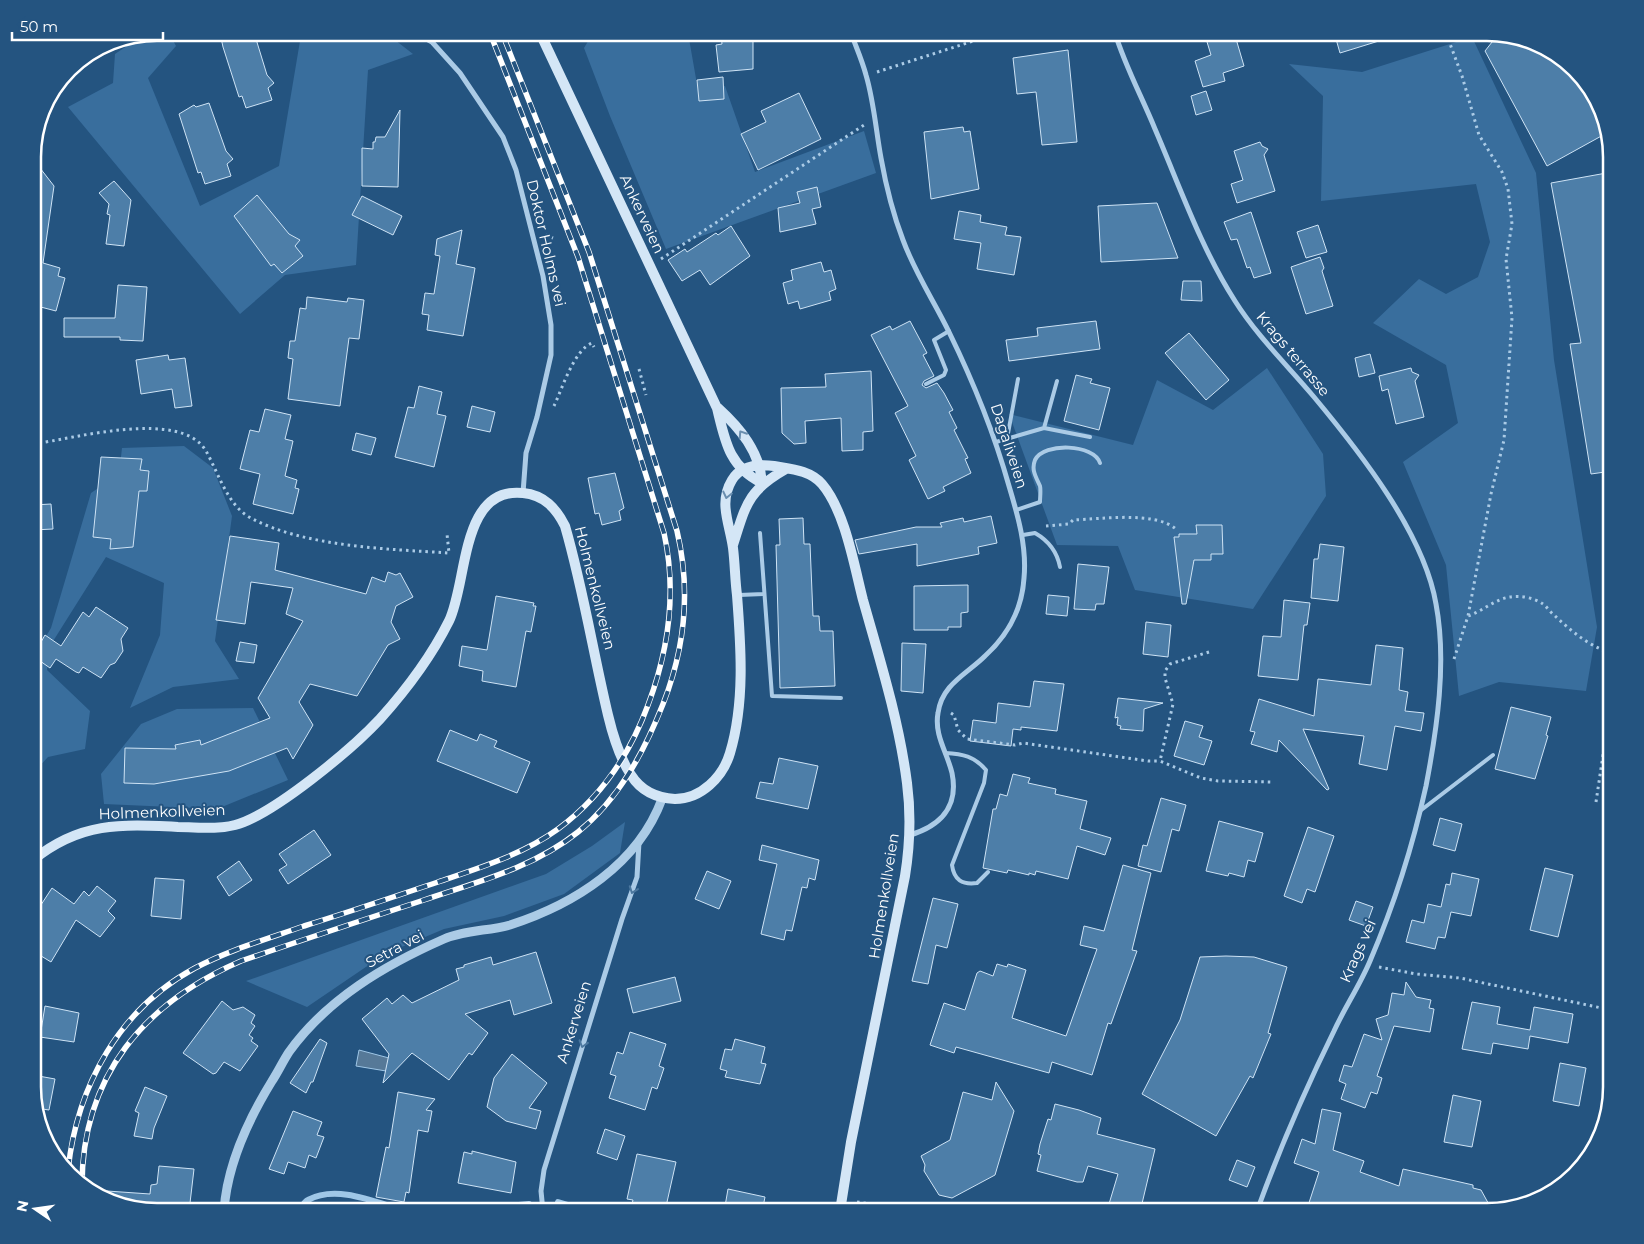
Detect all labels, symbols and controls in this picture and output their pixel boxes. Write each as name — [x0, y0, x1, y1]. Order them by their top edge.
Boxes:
scale bar — [12, 10, 164, 42]
text: 50 m — [20, 17, 58, 36]
street label: Ankerveien — [616, 171, 669, 256]
street label: Doktor Holms vei — [523, 178, 570, 308]
street label: Krags terrasse — [1252, 307, 1334, 400]
street label: Dagaliveien — [987, 401, 1032, 491]
one-way arrow — [739, 430, 748, 439]
one-way arrow — [722, 491, 733, 500]
street label: Holmenkollveien — [571, 524, 620, 652]
street label: Holmenkollveien — [98, 800, 226, 823]
street label: Holmenkollveien — [864, 832, 903, 960]
one-way arrow — [629, 885, 639, 894]
street label: Krags vei — [1335, 916, 1380, 985]
street label: Setra vei — [362, 925, 427, 972]
street label: Ankerveien — [552, 978, 595, 1065]
one-way arrow — [578, 1040, 588, 1048]
north arrow — [10, 1184, 60, 1234]
text: N — [12, 1199, 32, 1214]

